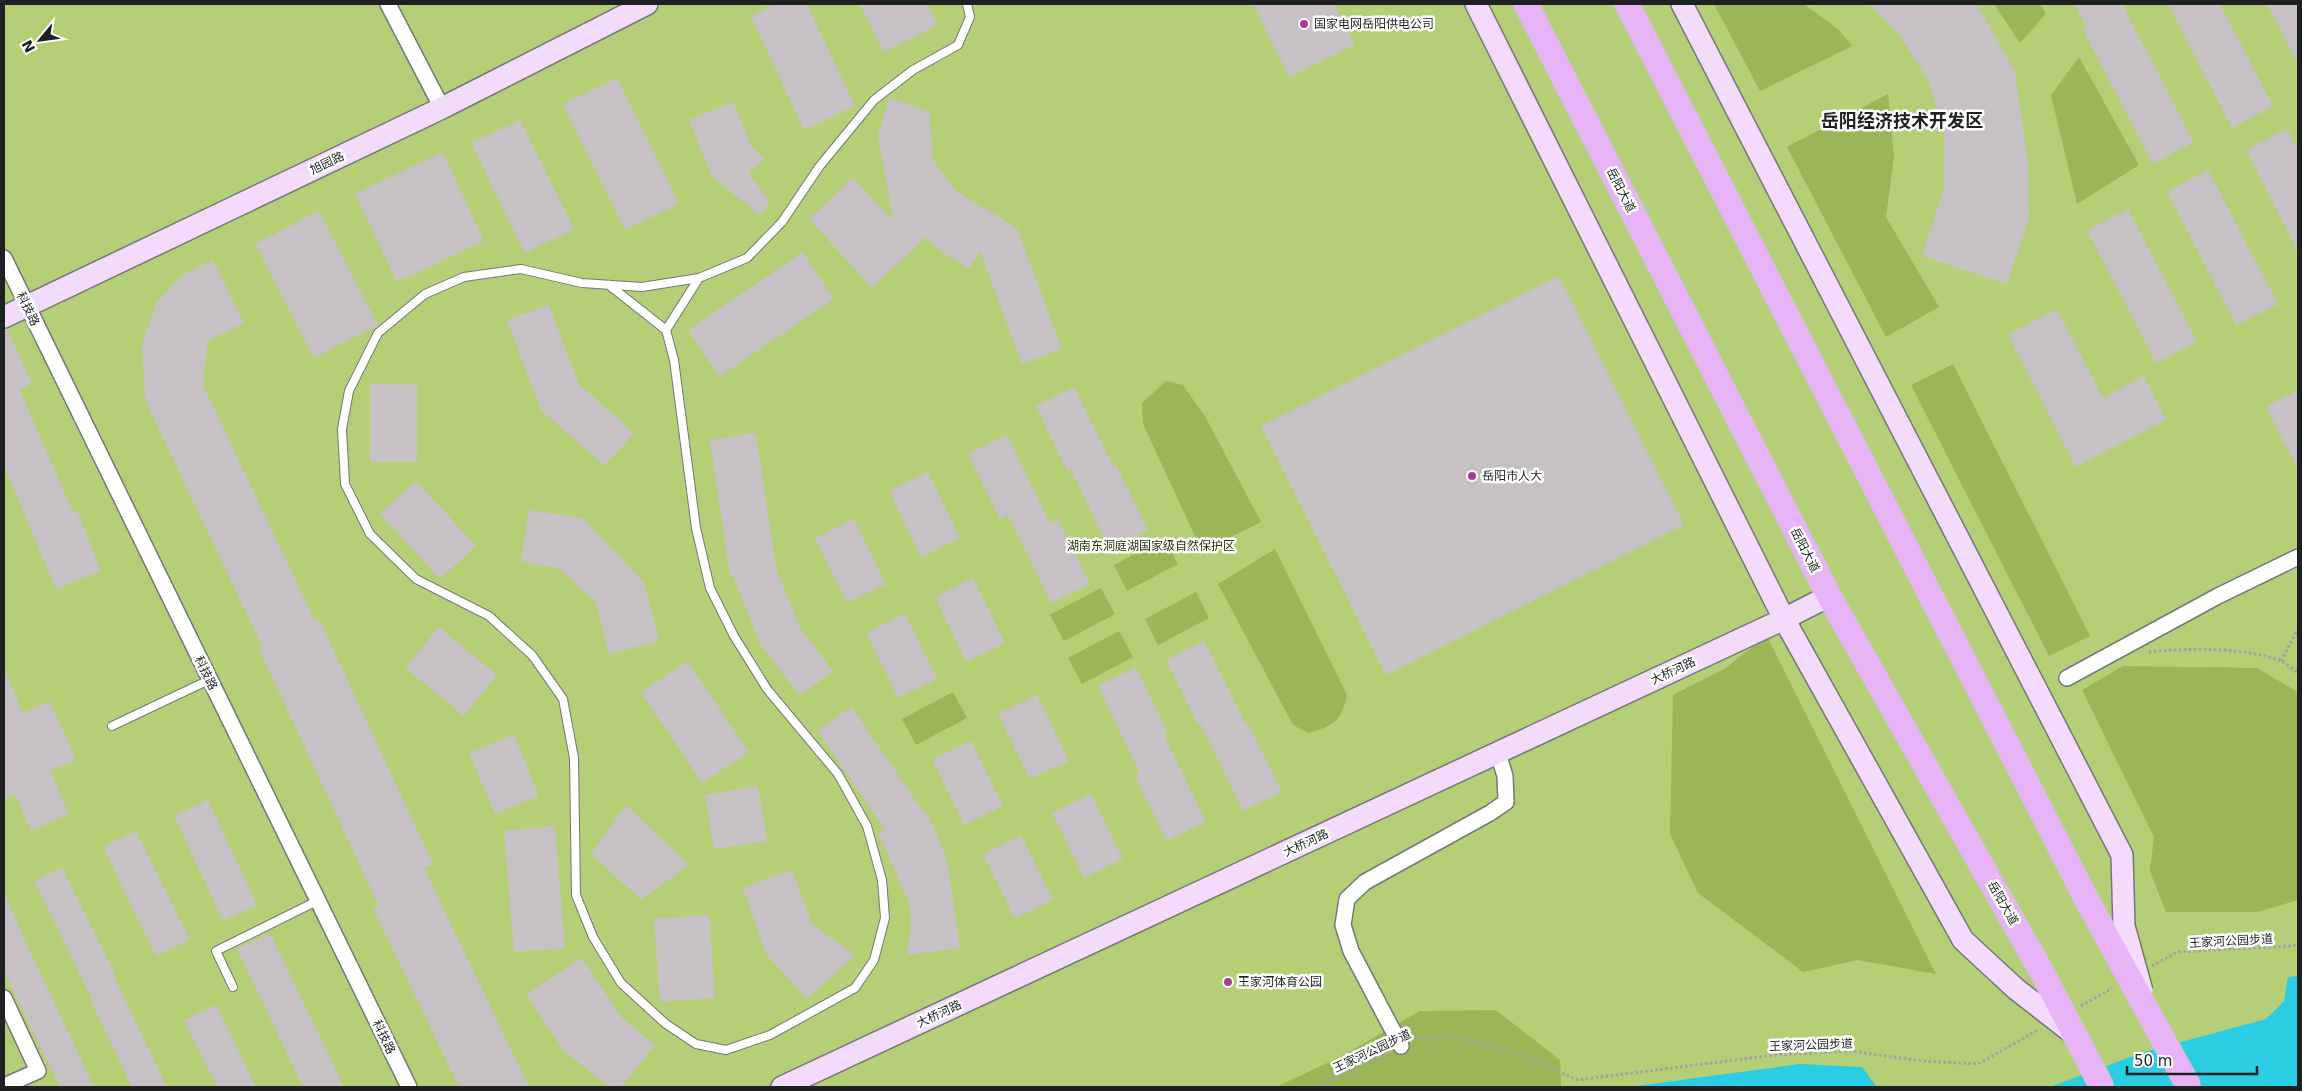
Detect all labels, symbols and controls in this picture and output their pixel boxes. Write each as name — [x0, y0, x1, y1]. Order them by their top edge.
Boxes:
north arrow — [15, 15, 65, 65]
place label: 国家电网岳阳供电公司 — [1314, 17, 1434, 31]
marker: 国家电网岳阳供电公司 — [1298, 18, 1310, 30]
text: N — [19, 37, 38, 55]
district label: 岳阳经济技术开发区 — [1821, 110, 1983, 131]
street label: 旭园路 — [308, 149, 346, 177]
street label: 岳阳大道 — [1604, 165, 1638, 215]
street label: 科技路 — [14, 290, 42, 328]
place label: 岳阳市人大 — [1482, 469, 1542, 483]
marker: 岳阳市人大 — [1466, 470, 1478, 482]
street label: 岳阳大道 — [1788, 525, 1822, 575]
park label: 湖南东洞庭湖国家级自然保护区 — [1067, 539, 1235, 553]
street label: 科技路 — [192, 654, 220, 692]
street label: 大桥河路 — [1648, 655, 1698, 687]
street label: 大桥河路 — [1281, 827, 1331, 859]
street label: 岳阳大道 — [1985, 879, 2021, 927]
street label: 王家河公园步道 — [2189, 932, 2273, 950]
place label: 王家河体育公园 — [1238, 975, 1322, 989]
marker: 王家河体育公园 — [1222, 976, 1234, 988]
street label: 大桥河路 — [914, 998, 964, 1030]
street label: 科技路 — [370, 1018, 398, 1056]
street label: 王家河公园步道 — [1331, 1027, 1413, 1075]
street label: 王家河公园步道 — [1769, 1037, 1853, 1053]
scale bar — [2127, 1044, 2257, 1076]
text: 50 m — [2134, 1052, 2172, 1070]

